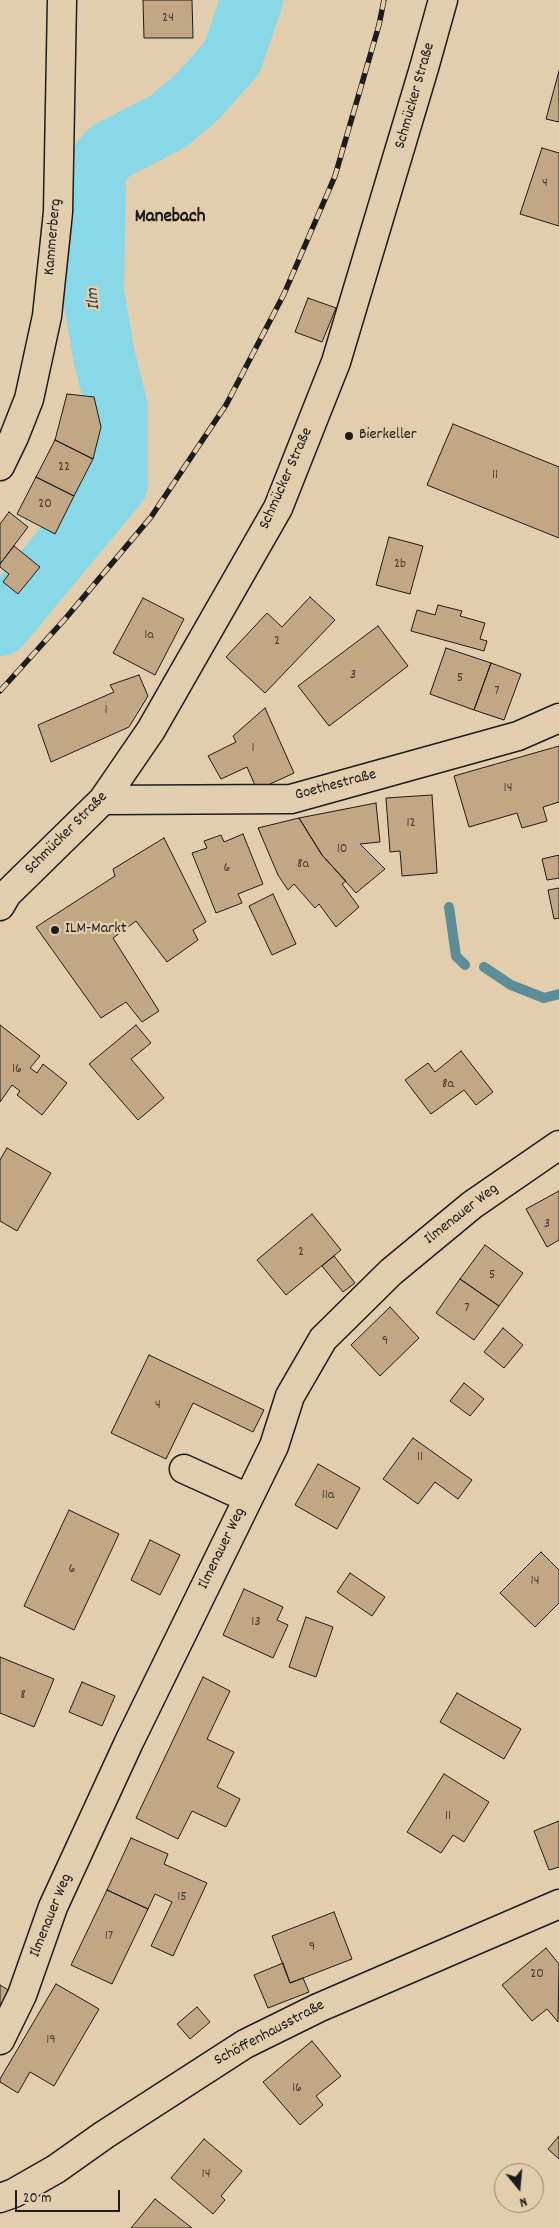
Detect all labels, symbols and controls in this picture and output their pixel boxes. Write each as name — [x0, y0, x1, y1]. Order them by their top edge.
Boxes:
house number: 24 — [162, 11, 174, 27]
street label: Schmücker Straße — [392, 41, 440, 151]
house number: 4 — [542, 176, 548, 192]
street label: Kammerberg — [41, 198, 67, 276]
district label: Manebach — [135, 207, 205, 229]
water label: Ilm — [83, 287, 107, 311]
street label: Schmücker Straße — [256, 425, 318, 533]
place label: Bierkeller — [359, 426, 417, 446]
marker: Bierkeller — [343, 430, 355, 442]
house number: 22 — [58, 460, 70, 476]
house number: 11 — [492, 468, 498, 484]
house number: 20 — [38, 497, 52, 513]
house number: 2b — [394, 557, 406, 573]
house number: 1a — [144, 628, 154, 644]
house number: 2 — [274, 634, 280, 650]
house number: 3 — [350, 668, 356, 684]
house number: 5 — [457, 671, 463, 687]
house number: 7 — [494, 684, 500, 700]
house number: 1 — [104, 703, 108, 719]
house number: 1 — [251, 741, 255, 757]
street label: Goethestraße — [293, 766, 379, 806]
house number: 14 — [504, 781, 512, 797]
street label: Schmücker Straße — [22, 789, 112, 879]
house number: 12 — [406, 816, 416, 832]
house number: 10 — [337, 842, 347, 858]
house number: 8a — [297, 857, 309, 873]
house number: 6 — [224, 861, 230, 877]
place label: ILM-Markt — [65, 920, 127, 940]
marker: ILM-Markt — [49, 924, 61, 936]
house number: 16 — [12, 1062, 22, 1078]
house number: 8a — [442, 1077, 454, 1093]
street label: Ilmenauer Weg — [421, 1180, 503, 1250]
house number: 3 — [544, 1217, 550, 1233]
house number: 2 — [298, 1245, 304, 1261]
house number: 5 — [489, 1268, 495, 1284]
house number: 7 — [464, 1301, 470, 1317]
house number: 9 — [382, 1334, 388, 1350]
house number: 4 — [155, 1398, 161, 1414]
house number: 11 — [417, 1450, 423, 1466]
house number: 11a — [322, 1488, 334, 1504]
street label: Ilmenauer Weg — [195, 1505, 251, 1593]
house number: 6 — [69, 1562, 75, 1578]
house number: 14 — [531, 1574, 539, 1590]
house number: 13 — [251, 1615, 261, 1631]
house number: 8 — [20, 1688, 26, 1704]
house number: 11 — [445, 1809, 451, 1825]
street label: Ilmenauer Weg — [27, 1871, 77, 1961]
house number: 15 — [177, 1890, 187, 1906]
house number: 17 — [105, 1929, 113, 1945]
house number: 9 — [309, 1940, 315, 1956]
house number: 20 — [530, 1967, 544, 1983]
street label: Schöffenhausstraße — [211, 1997, 329, 2071]
house number: 19 — [46, 2033, 56, 2049]
house number: 16 — [292, 2081, 302, 2097]
north arrow — [494, 2163, 544, 2213]
house number: 14 — [202, 2167, 210, 2183]
scale bar — [18, 2180, 122, 2212]
text: 20 m — [23, 2188, 51, 2210]
text: N — [517, 2191, 529, 2212]

